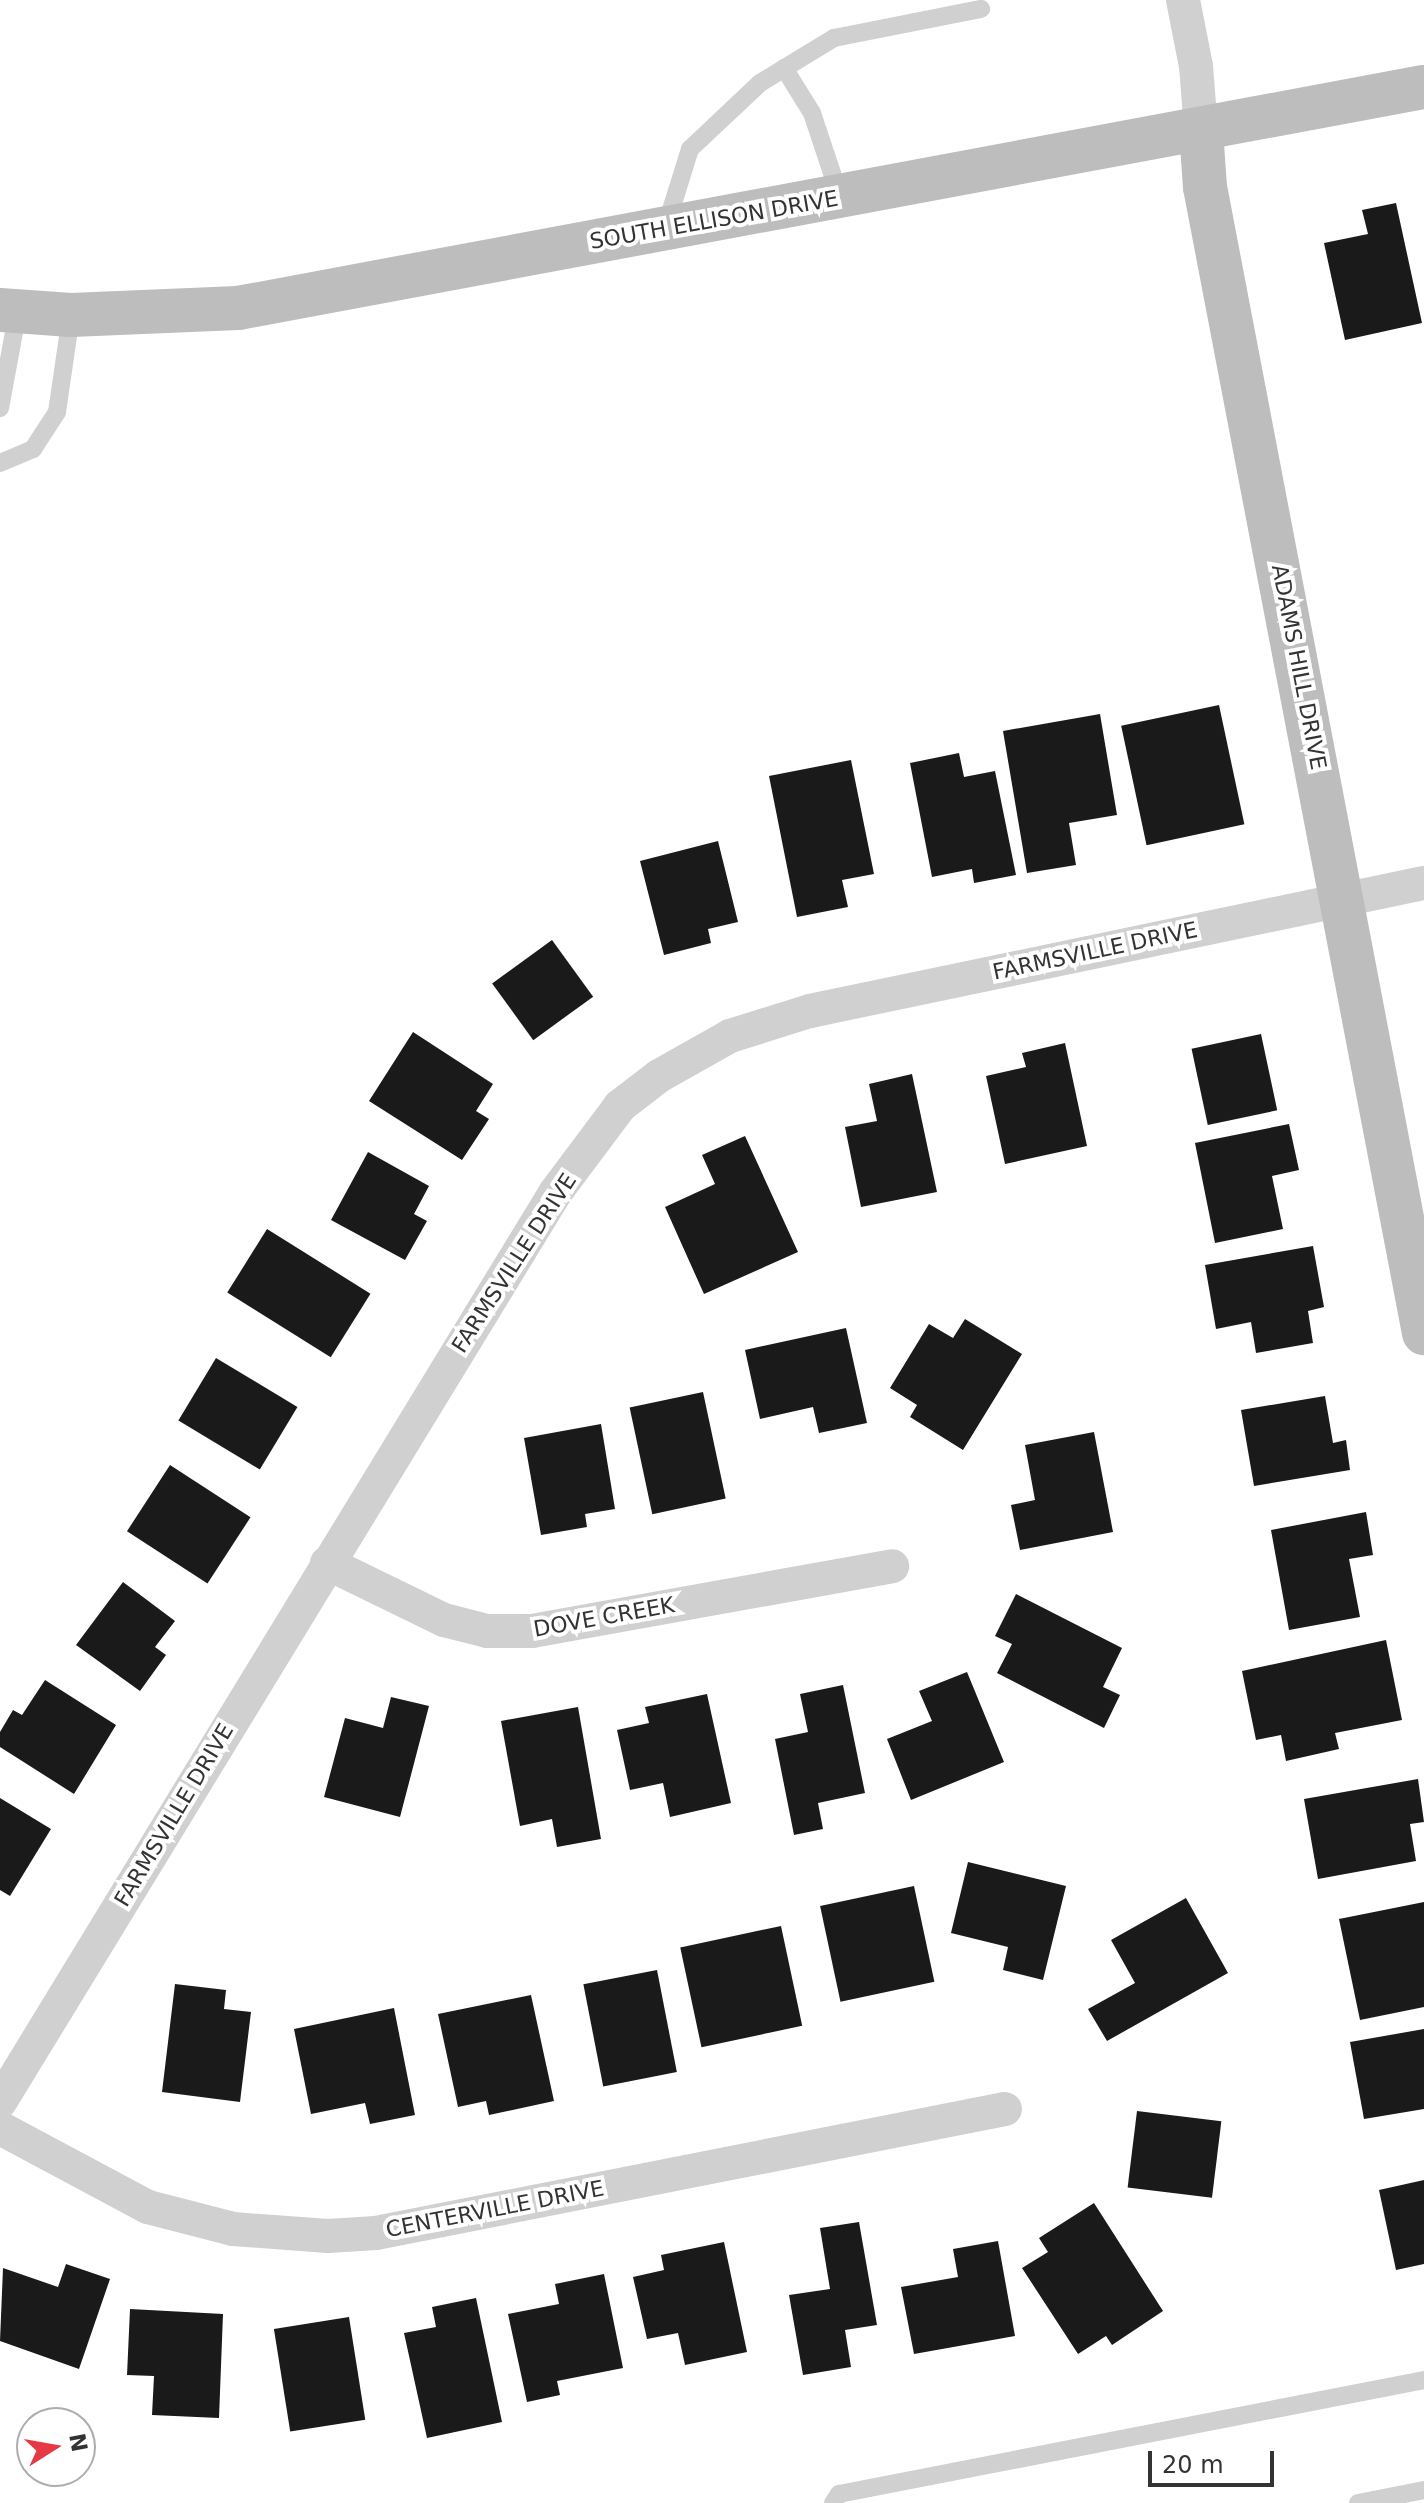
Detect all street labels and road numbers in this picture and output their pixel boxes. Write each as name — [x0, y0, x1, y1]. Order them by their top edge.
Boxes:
street label: SOUTH ELLISON DRIVE — [588, 185, 840, 255]
street label: ADAMS HILL DRIVE — [1266, 562, 1332, 772]
street label: FARMSVILLE DRIVE — [990, 916, 1200, 986]
street label: FARMSVILLE DRIVE — [446, 1168, 582, 1358]
street label: DOVE CREEK — [531, 1592, 677, 1642]
street label: FARMSVILLE DRIVE — [109, 1719, 239, 1911]
street label: CENTERVILLE DRIVE — [384, 2175, 606, 2243]

